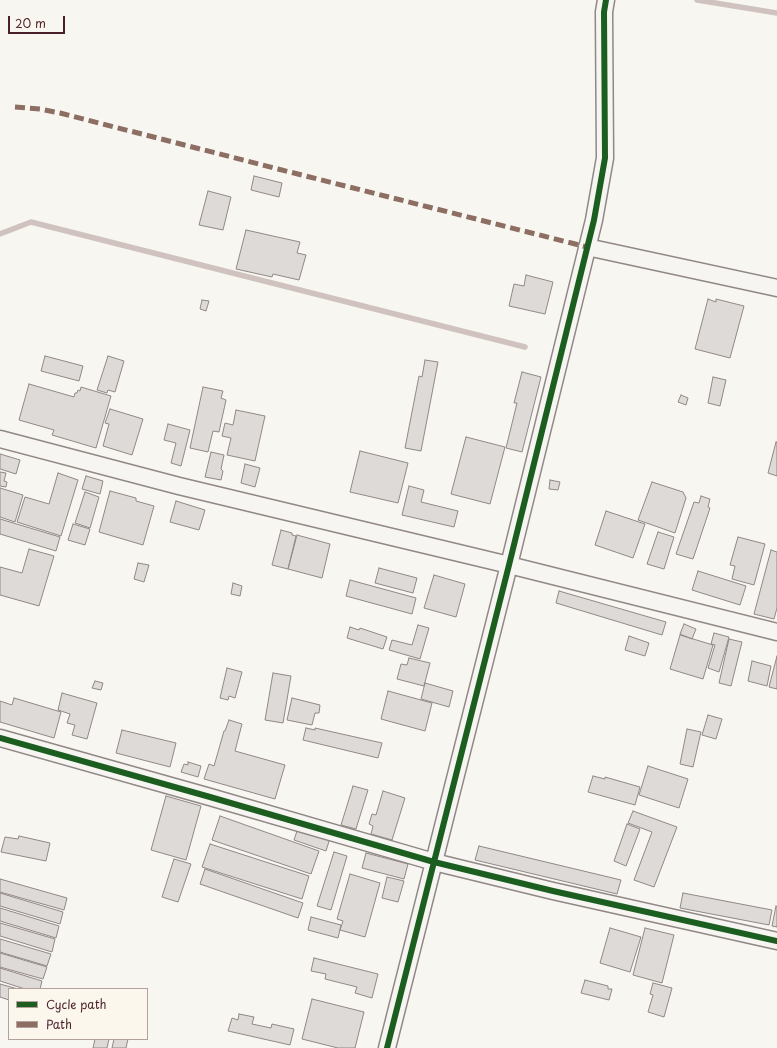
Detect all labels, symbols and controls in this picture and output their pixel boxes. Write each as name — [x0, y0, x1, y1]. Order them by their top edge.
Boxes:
scale bar — [10, 8, 67, 34]
text: 20 m — [15, 14, 46, 32]
legend — [8, 988, 148, 1040]
text: Cycle path — [46, 995, 107, 1013]
text: Path — [46, 1015, 72, 1033]

